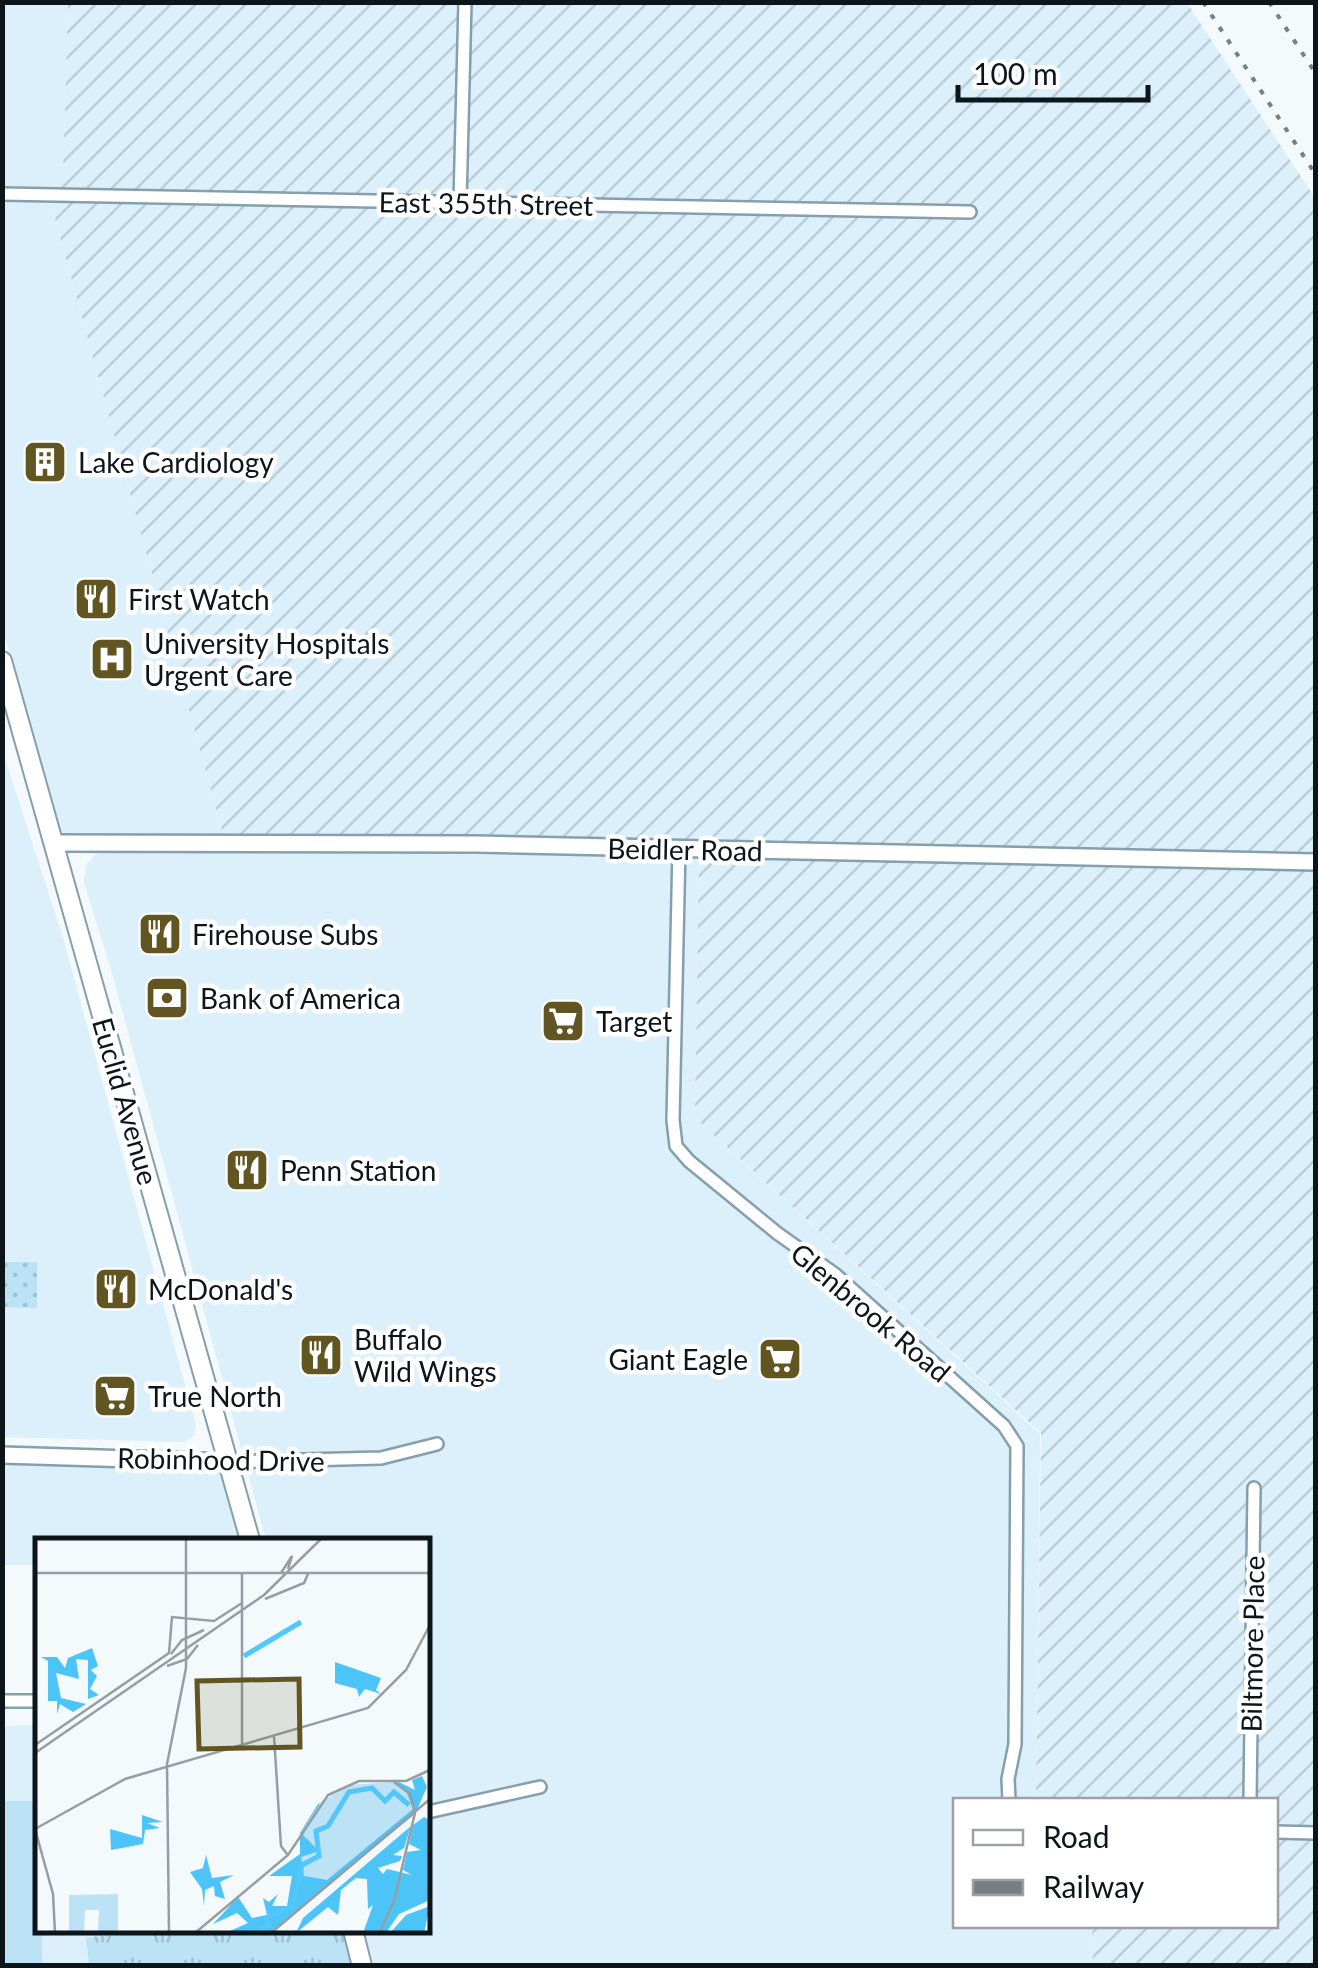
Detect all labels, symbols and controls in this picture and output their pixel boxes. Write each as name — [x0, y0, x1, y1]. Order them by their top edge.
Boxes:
scale bar — [958, 40, 1148, 102]
text: 100 m — [973, 55, 1058, 91]
street label: East 355th Street — [378, 184, 594, 222]
building icon: Lake Cardiology — [22, 439, 68, 485]
place label: Lake Cardiology — [78, 445, 274, 479]
restaurant icon: First Watch — [73, 576, 119, 622]
place label: First Watch — [128, 582, 270, 616]
place label: University Hospitals Urgent Care — [144, 626, 389, 692]
hospital icon: University Hospitals Urgent Care — [89, 636, 135, 682]
street label: Beidler Road — [607, 831, 763, 867]
restaurant icon: Firehouse Subs — [137, 911, 183, 957]
place label: Firehouse Subs — [192, 917, 378, 951]
bank icon: Bank of America — [144, 975, 190, 1021]
place label: Bank of America — [200, 981, 401, 1015]
supermarket icon: Target — [540, 998, 586, 1044]
place label: Target — [596, 1004, 672, 1038]
street label: Euclid Avenue — [86, 1013, 166, 1189]
restaurant icon: Penn Station — [224, 1147, 270, 1193]
place label: Penn Station — [280, 1153, 436, 1187]
street label: Glenbrook Road — [784, 1235, 958, 1389]
restaurant icon: McDonald's — [93, 1266, 139, 1312]
place label: McDonald's — [148, 1272, 293, 1306]
place label: Buffalo Wild Wings — [354, 1322, 497, 1388]
restaurant icon: Buffalo Wild Wings — [298, 1332, 344, 1378]
supermarket icon: Giant Eagle — [757, 1336, 803, 1382]
place label: Giant Eagle — [609, 1342, 748, 1376]
supermarket icon: True North — [92, 1373, 138, 1419]
place label: True North — [148, 1379, 282, 1413]
street label: Robinhood Drive — [117, 1440, 325, 1478]
inset map — [35, 1538, 430, 1933]
street label: Biltmore Place — [1233, 1555, 1271, 1733]
legend — [953, 1798, 1278, 1928]
text: Road — [1043, 1818, 1110, 1854]
text: Railway — [1043, 1868, 1145, 1904]

